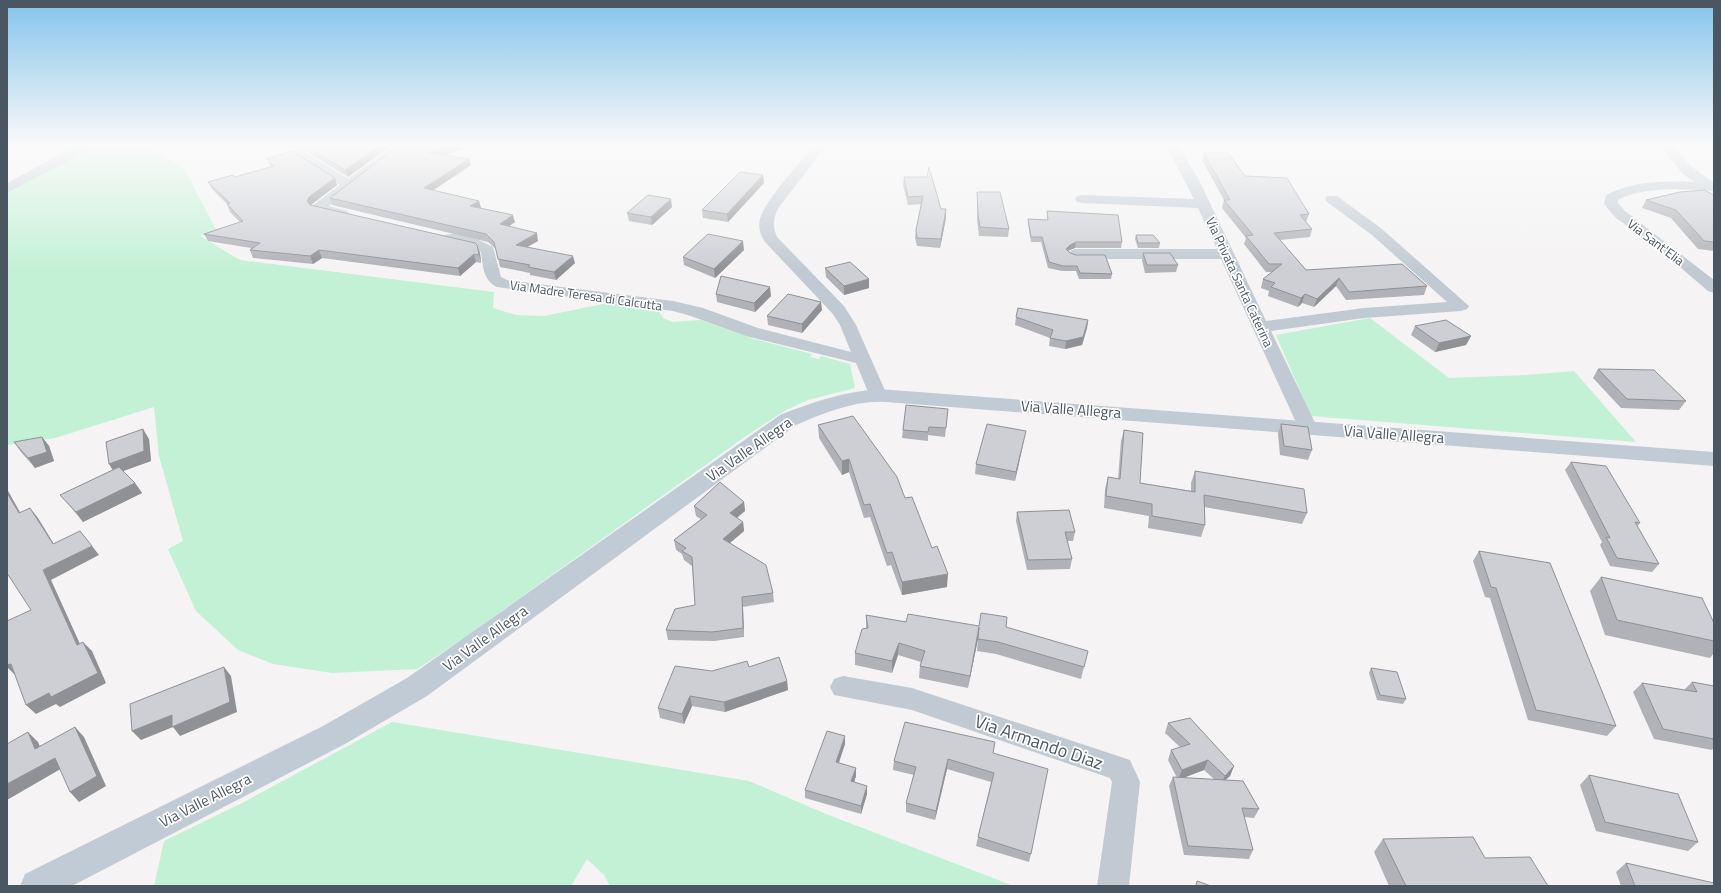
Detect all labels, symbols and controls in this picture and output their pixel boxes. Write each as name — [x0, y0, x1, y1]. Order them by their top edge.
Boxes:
street label: Via Privata Santa Caterina — [1201, 214, 1279, 351]
street label: Via Sant'Elia — [1623, 214, 1689, 270]
street label: Via Madre Teresa di Calcutta — [508, 274, 664, 316]
street label: Via Valle Allegra — [1020, 394, 1122, 424]
street label: Via Valle Allegra — [701, 411, 797, 487]
street label: Via Valle Allegra — [1343, 419, 1445, 449]
street label: Via Valle Allegra — [438, 599, 533, 677]
street label: Via Armando Diaz — [971, 707, 1107, 777]
street label: Via Valle Allegra — [155, 767, 255, 833]

